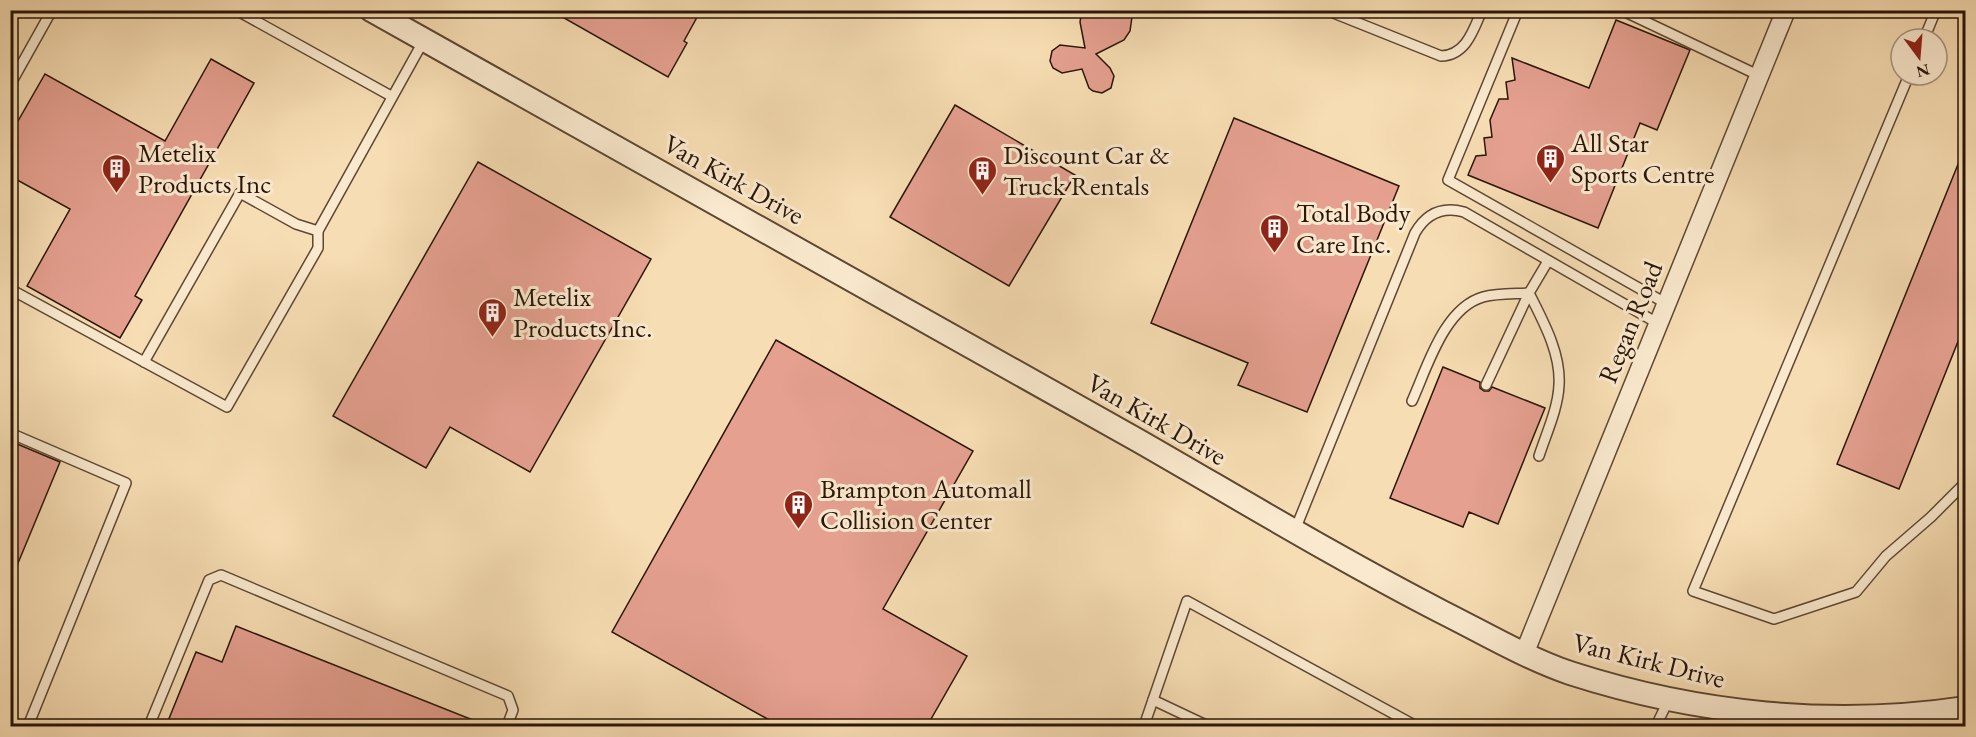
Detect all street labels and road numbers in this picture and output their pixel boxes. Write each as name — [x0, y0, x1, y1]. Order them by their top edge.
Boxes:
street label: Van Kirk Drive — [657, 126, 811, 232]
street label: Regan Road — [1590, 256, 1670, 388]
street label: Van Kirk Drive — [1081, 365, 1233, 473]
street label: Van Kirk Drive — [1569, 624, 1729, 696]

